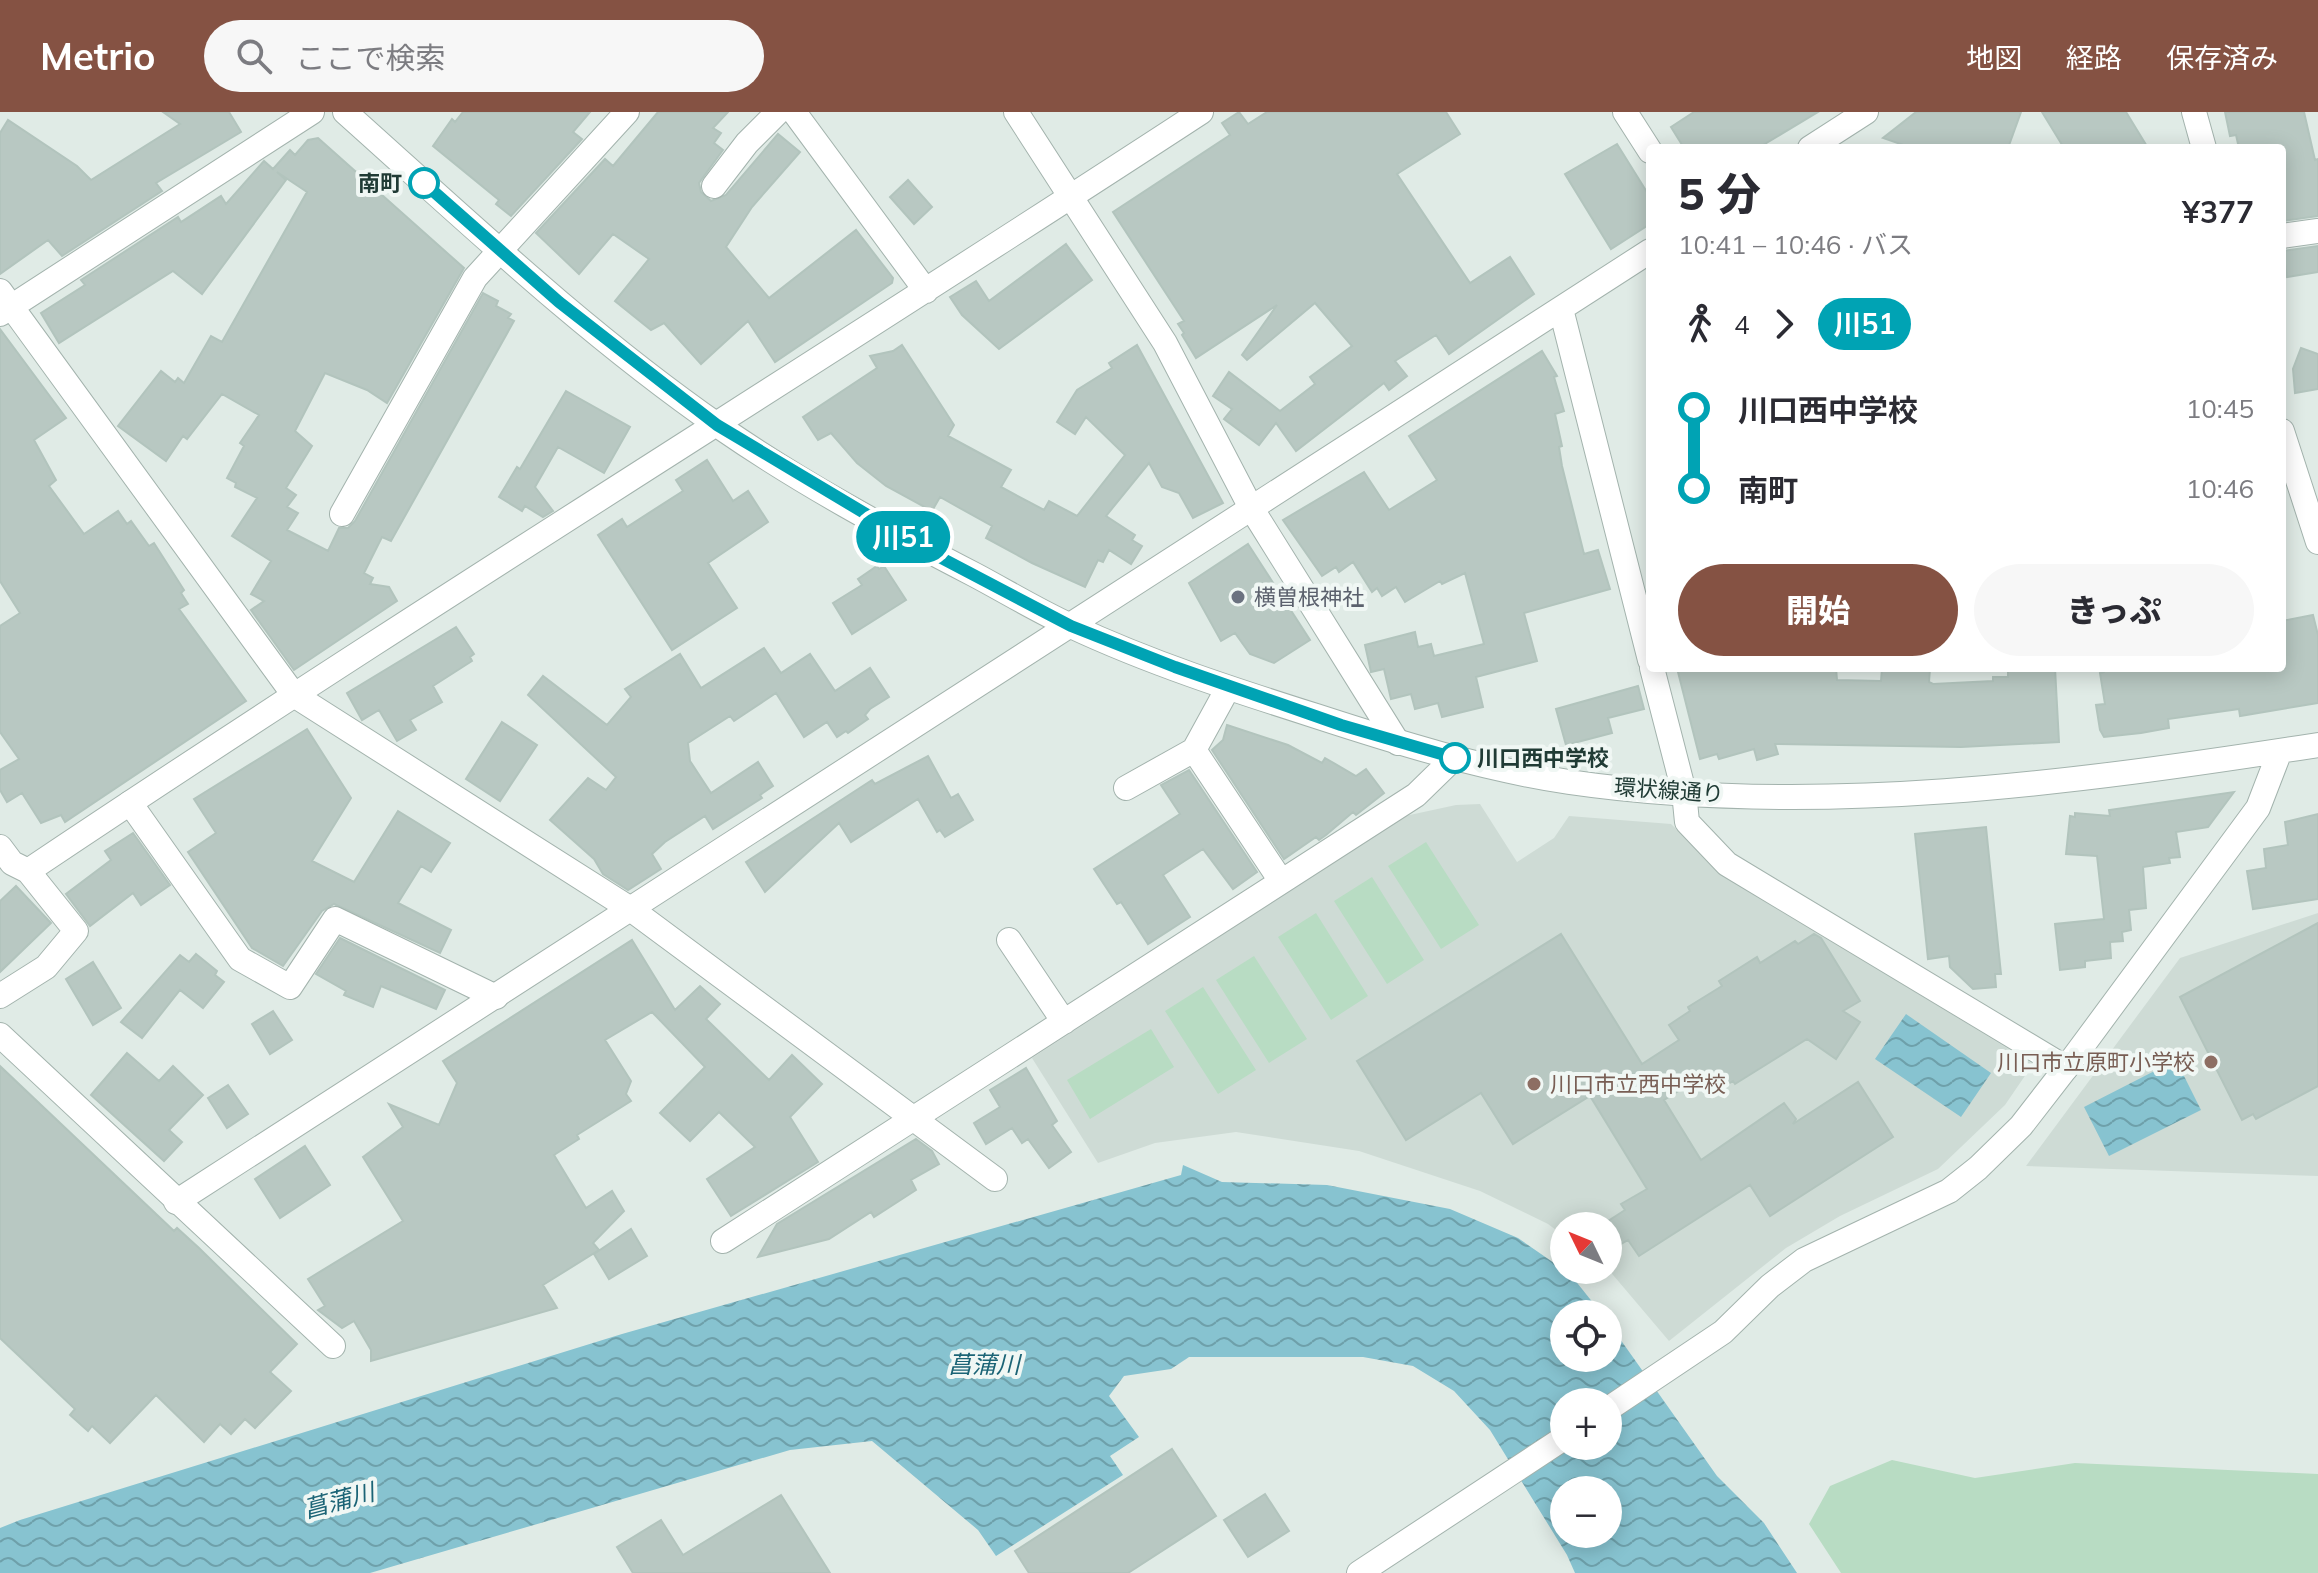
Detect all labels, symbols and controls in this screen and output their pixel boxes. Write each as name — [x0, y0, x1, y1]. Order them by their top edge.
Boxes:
search box — [204, 20, 764, 92]
text: Metrio — [40, 32, 156, 80]
icon: search — [232, 34, 276, 78]
text: ここで検索 — [296, 39, 446, 77]
text: 地図 — [1966, 40, 2022, 75]
text: 経路 — [2066, 40, 2122, 75]
text: 保存済み — [2166, 40, 2278, 75]
text: 5 分 — [1678, 166, 1761, 221]
marker: 南町 — [409, 168, 439, 198]
place label: 南町 — [358, 169, 402, 197]
text: ¥377 — [2182, 193, 2254, 231]
text: 10:41 – 10:46 · バス — [1678, 228, 1913, 261]
icon: walk — [1678, 302, 1722, 346]
icon: forward — [1762, 302, 1806, 346]
text: 川51 — [1834, 306, 1895, 341]
text: 4 — [1734, 308, 1750, 341]
text: 川口西中学校 — [1738, 391, 1918, 429]
text: 10:45 — [2186, 392, 2254, 425]
text: 南町 — [1738, 471, 1798, 509]
text: 10:46 — [2186, 472, 2254, 505]
line badge: 川51 — [857, 511, 949, 563]
text: 川51 — [872, 519, 934, 554]
button: 開始 — [1678, 564, 1958, 656]
button: きっぷ — [1974, 564, 2254, 656]
place label: 横曽根神社 — [1254, 583, 1364, 611]
marker: 横曽根神社 — [1229, 588, 1247, 606]
marker: 川口西中学校 — [1440, 743, 1470, 773]
place label: 川口西中学校 — [1477, 744, 1609, 772]
street label: 環状線通り — [1613, 772, 1725, 808]
place label: 川口市立原町小学校 — [1997, 1048, 2195, 1076]
marker: 川口市立原町小学校 — [2202, 1053, 2220, 1071]
place label: 川口市立西中学校 — [1550, 1070, 1726, 1098]
marker: 川口市立西中学校 — [1525, 1075, 1543, 1093]
north arrow — [1550, 1212, 1622, 1284]
map controls — [1550, 1212, 1622, 1548]
button: locate — [1550, 1300, 1622, 1372]
water label: 菖蒲川 — [948, 1349, 1023, 1379]
button: + — [1550, 1388, 1622, 1460]
water label: 菖蒲川 — [300, 1475, 380, 1524]
button: − — [1550, 1476, 1622, 1548]

